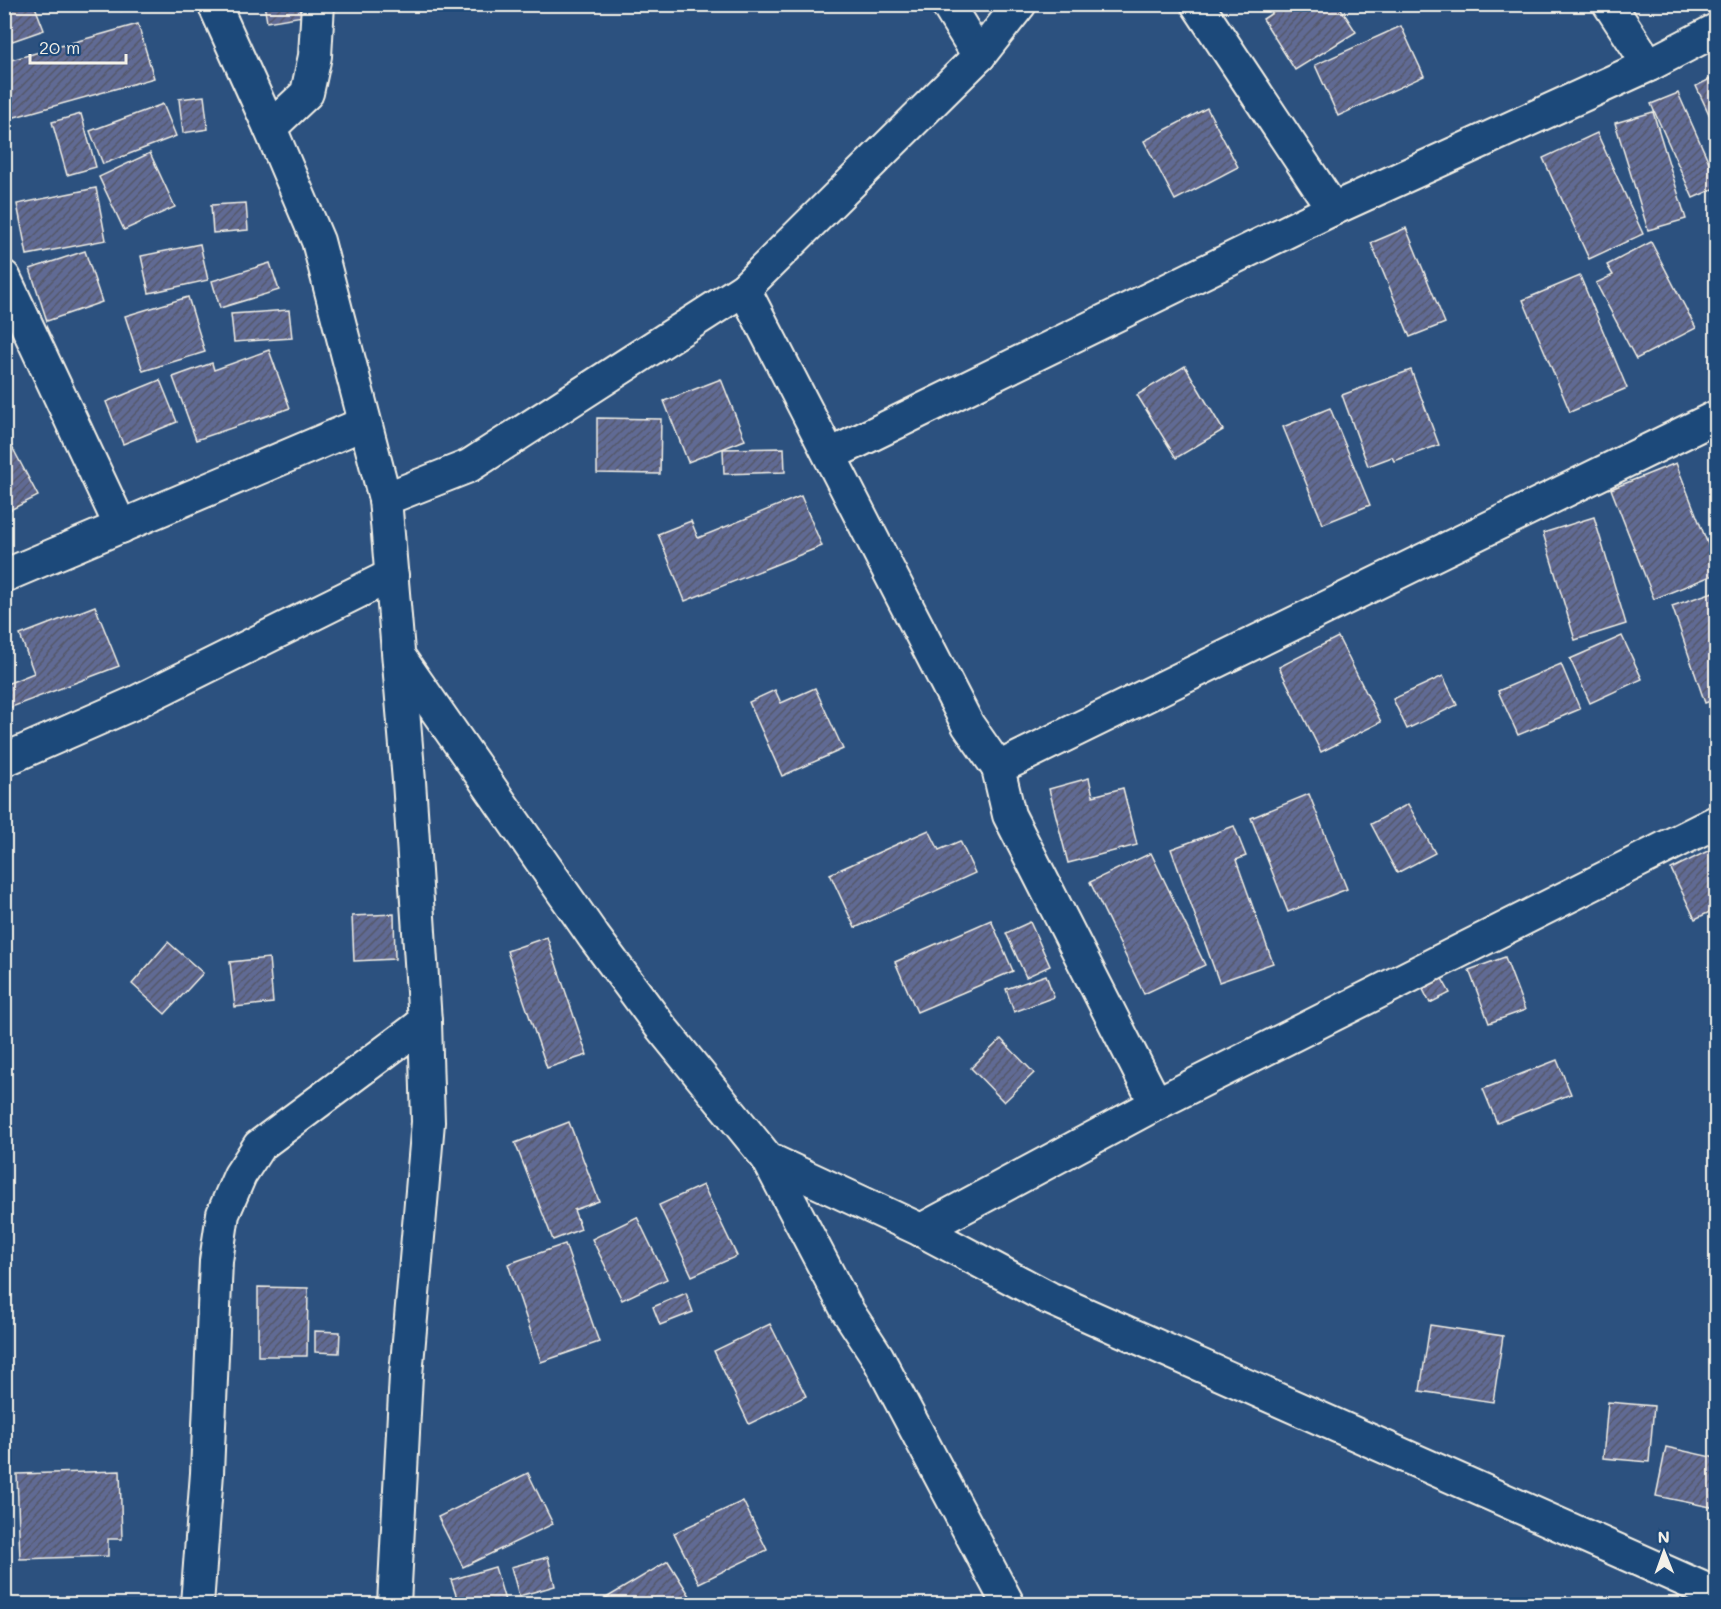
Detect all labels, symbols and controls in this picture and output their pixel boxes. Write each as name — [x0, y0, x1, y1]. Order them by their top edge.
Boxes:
scale bar — [30, 27, 126, 65]
text: 20 m — [39, 35, 80, 59]
north arrow — [1634, 1522, 1694, 1582]
text: N — [1657, 1526, 1670, 1547]

